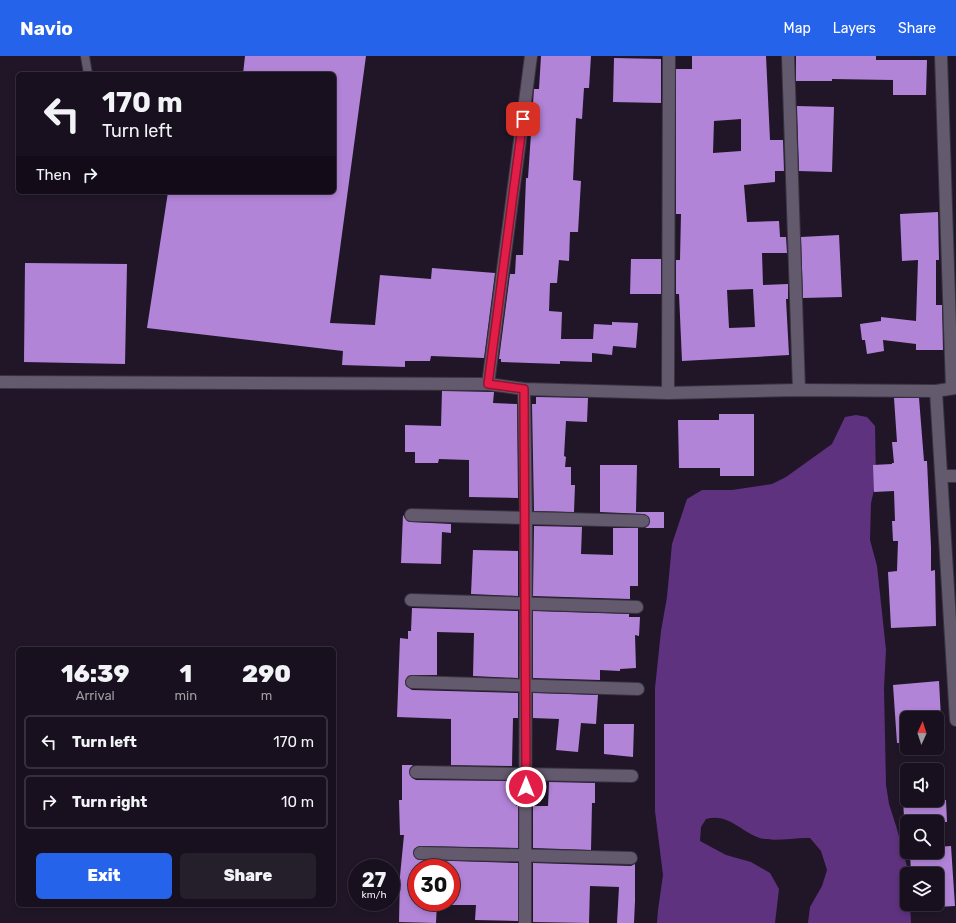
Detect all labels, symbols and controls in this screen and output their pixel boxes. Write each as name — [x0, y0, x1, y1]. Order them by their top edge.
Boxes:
text: Navio — [20, 17, 73, 40]
text: Map — [784, 20, 811, 37]
text: Layers — [833, 20, 876, 37]
text: Share — [898, 20, 936, 37]
text: 170 m — [102, 86, 183, 119]
icon: left — [36, 88, 88, 140]
pin — [506, 102, 540, 136]
icon: arrive — [512, 108, 534, 130]
text: Turn left — [102, 120, 172, 142]
icon: right — [79, 164, 101, 186]
text: Then — [36, 166, 71, 184]
text: 16:39 — [61, 660, 129, 688]
text: 1 — [179, 660, 192, 688]
text: 290 — [242, 660, 291, 688]
text: Arrival — [76, 688, 115, 703]
text: min — [174, 688, 197, 703]
text: m — [261, 688, 272, 703]
north arrow — [900, 711, 944, 755]
map controls — [900, 711, 944, 911]
icon: left — [38, 731, 60, 753]
text: Turn left — [72, 733, 137, 751]
text: 170 m — [273, 733, 314, 751]
button: sound — [900, 763, 944, 807]
position arrow — [505, 766, 547, 808]
icon: right — [38, 791, 60, 813]
text: Turn right — [72, 793, 147, 811]
text: 10 m — [281, 793, 314, 811]
button: search — [900, 815, 944, 859]
button: Exit — [36, 853, 172, 899]
button: Share — [180, 853, 316, 899]
speed limit sign: 30 — [408, 859, 460, 911]
button: layers — [900, 867, 944, 911]
text: 27 — [362, 868, 386, 892]
text: km/h — [362, 889, 386, 901]

